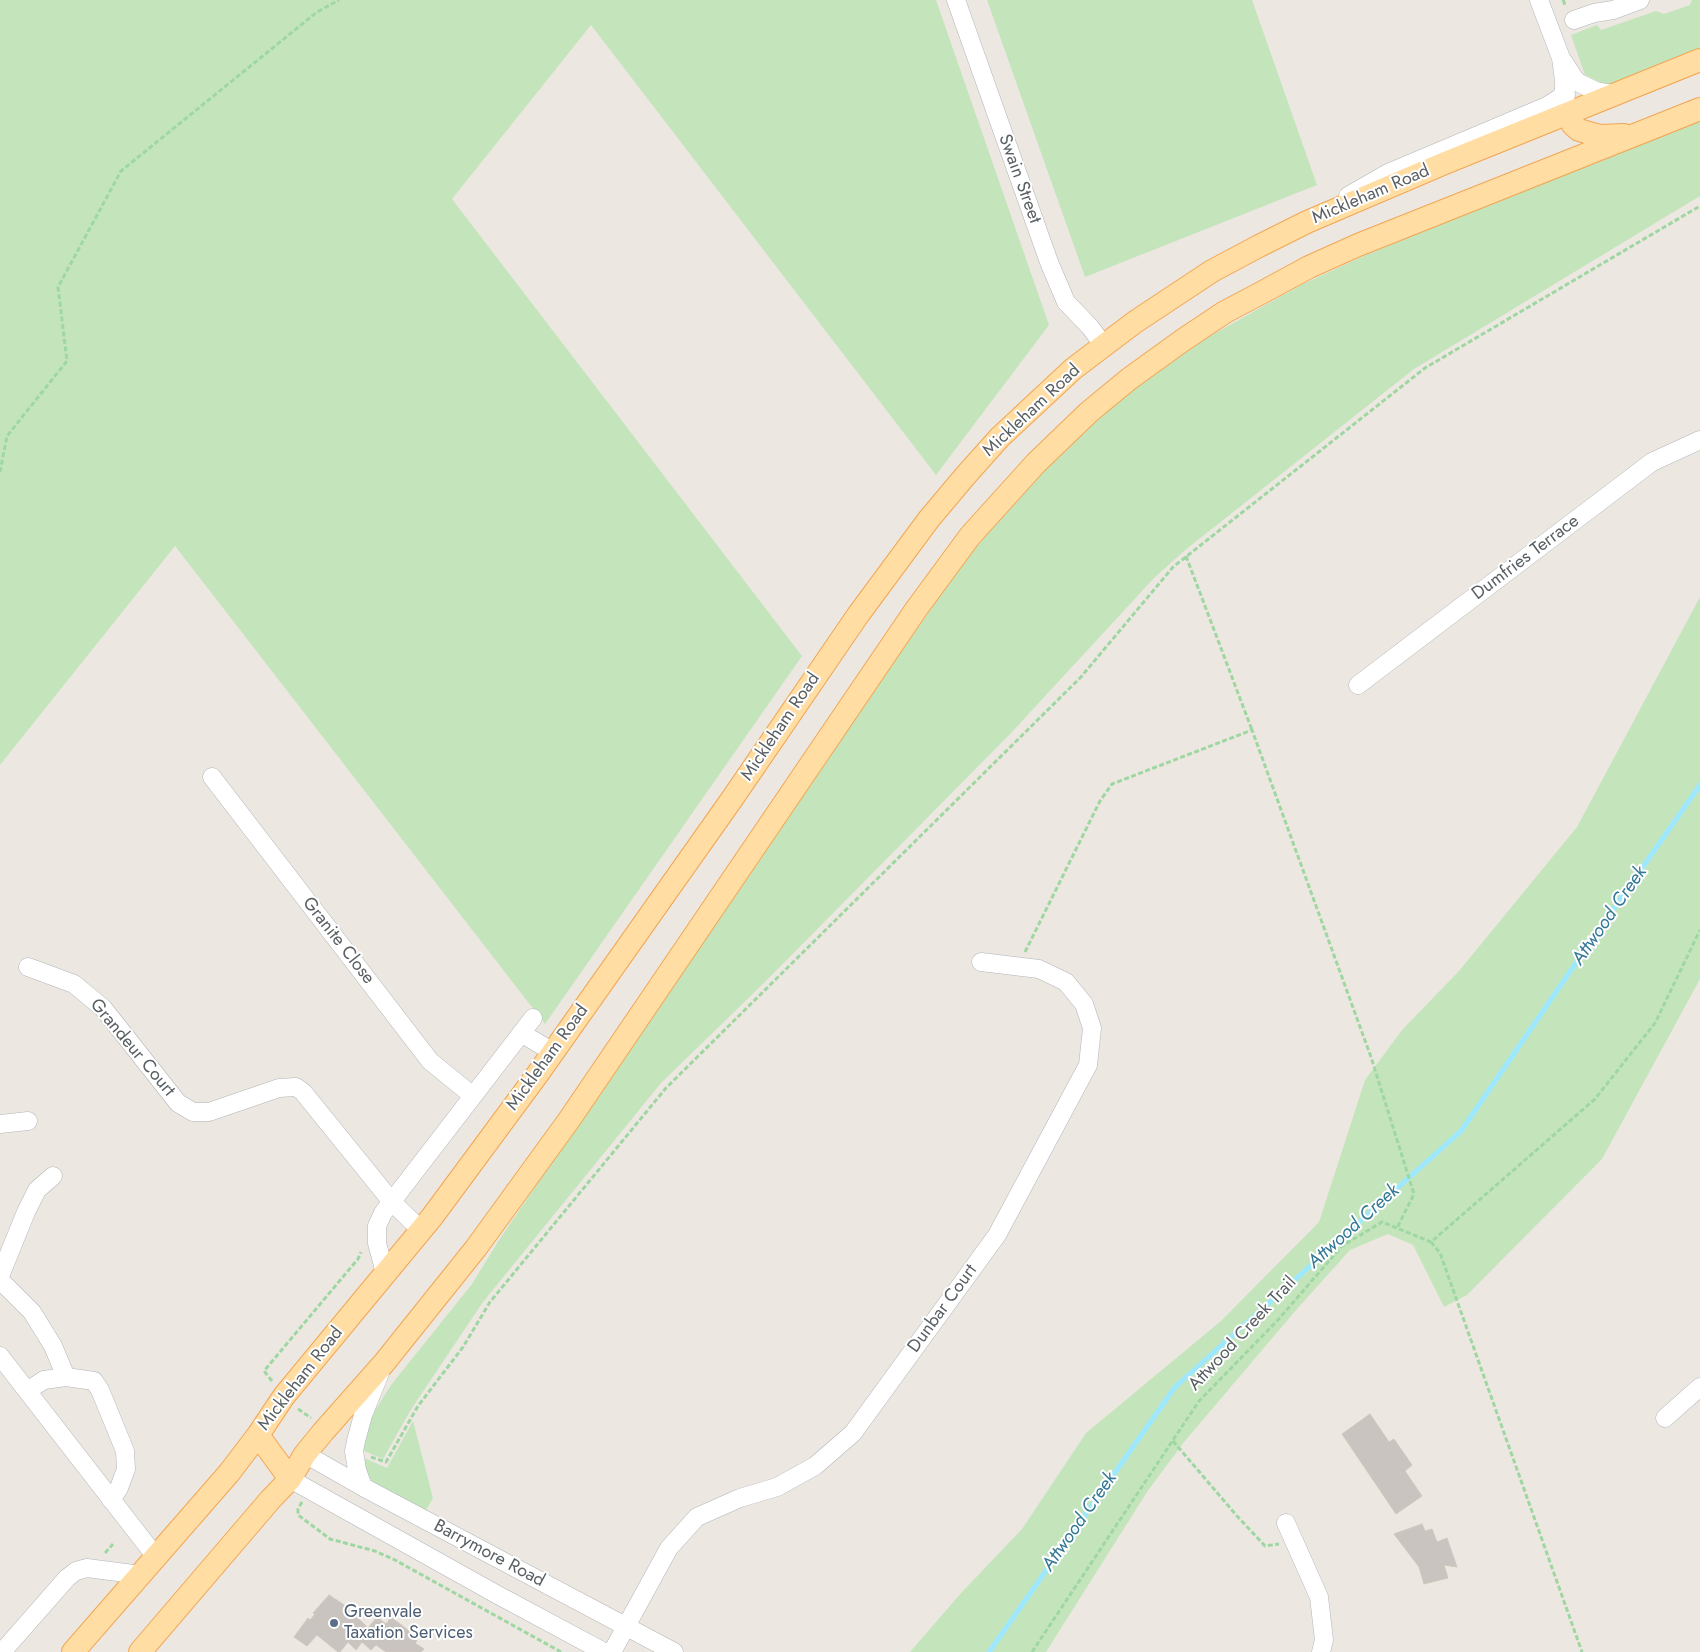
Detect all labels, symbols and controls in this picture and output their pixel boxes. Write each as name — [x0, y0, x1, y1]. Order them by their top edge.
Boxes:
street label: Swain Street — [993, 131, 1045, 227]
street label: Mickleham Road — [1309, 161, 1433, 229]
street label: Mickleham Road — [979, 360, 1085, 462]
street label: Dumfries Terrace — [1468, 511, 1584, 605]
street label: Mickleham Road — [737, 669, 825, 785]
water label: Attwood Creek — [1568, 862, 1652, 970]
street label: Granite Close — [297, 893, 379, 989]
street label: Grandeur Court — [85, 995, 179, 1101]
street label: Mickleham Road — [502, 1001, 594, 1115]
water label: Attwood Creek — [1303, 1180, 1405, 1274]
street label: Dunbar Court — [904, 1261, 982, 1357]
street label: Attwood Creek Trail — [1184, 1272, 1302, 1396]
street label: Mickleham Road — [254, 1323, 348, 1435]
water label: Attwood Creek — [1038, 1468, 1122, 1576]
street label: Barrymore Road — [430, 1516, 548, 1592]
place label: Greenvale Taxation Services — [344, 1602, 473, 1645]
marker: Greenvale Taxation Services — [328, 1617, 340, 1629]

